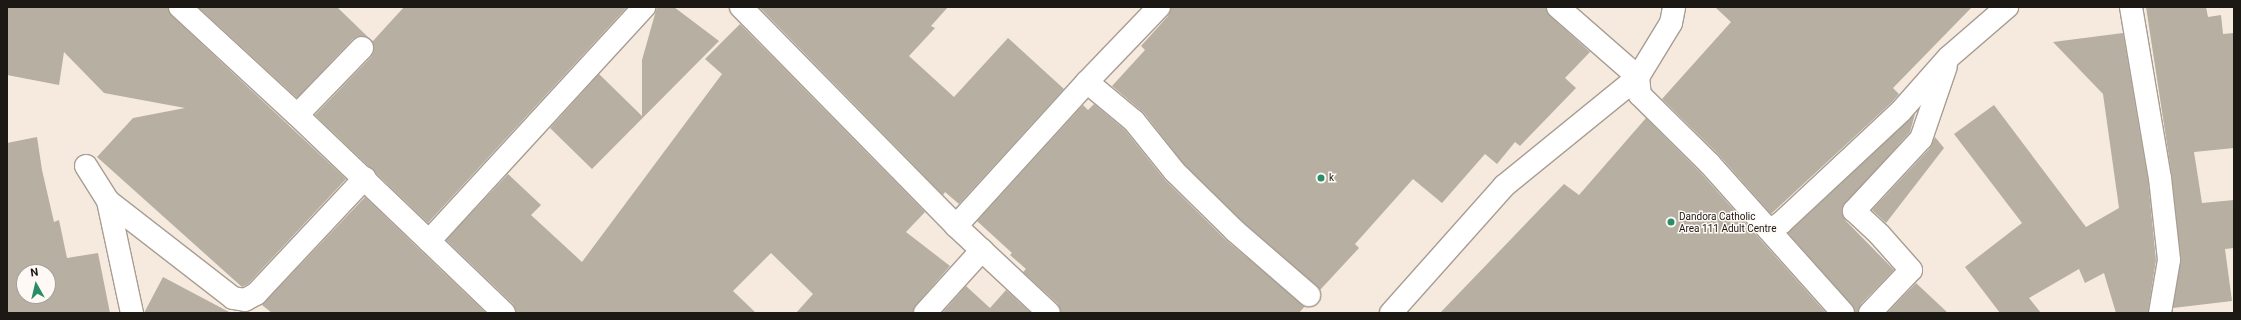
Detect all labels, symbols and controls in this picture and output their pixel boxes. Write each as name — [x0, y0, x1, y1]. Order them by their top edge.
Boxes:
place label: k — [1329, 172, 1334, 184]
marker: k — [1316, 173, 1326, 183]
place label: Dandora Catholic Area 111 Adult Centre — [1679, 210, 1776, 234]
marker: Dandora Catholic Area 111 Adult Centre — [1666, 217, 1676, 227]
north arrow — [16, 264, 56, 304]
text: N — [30, 266, 39, 280]

